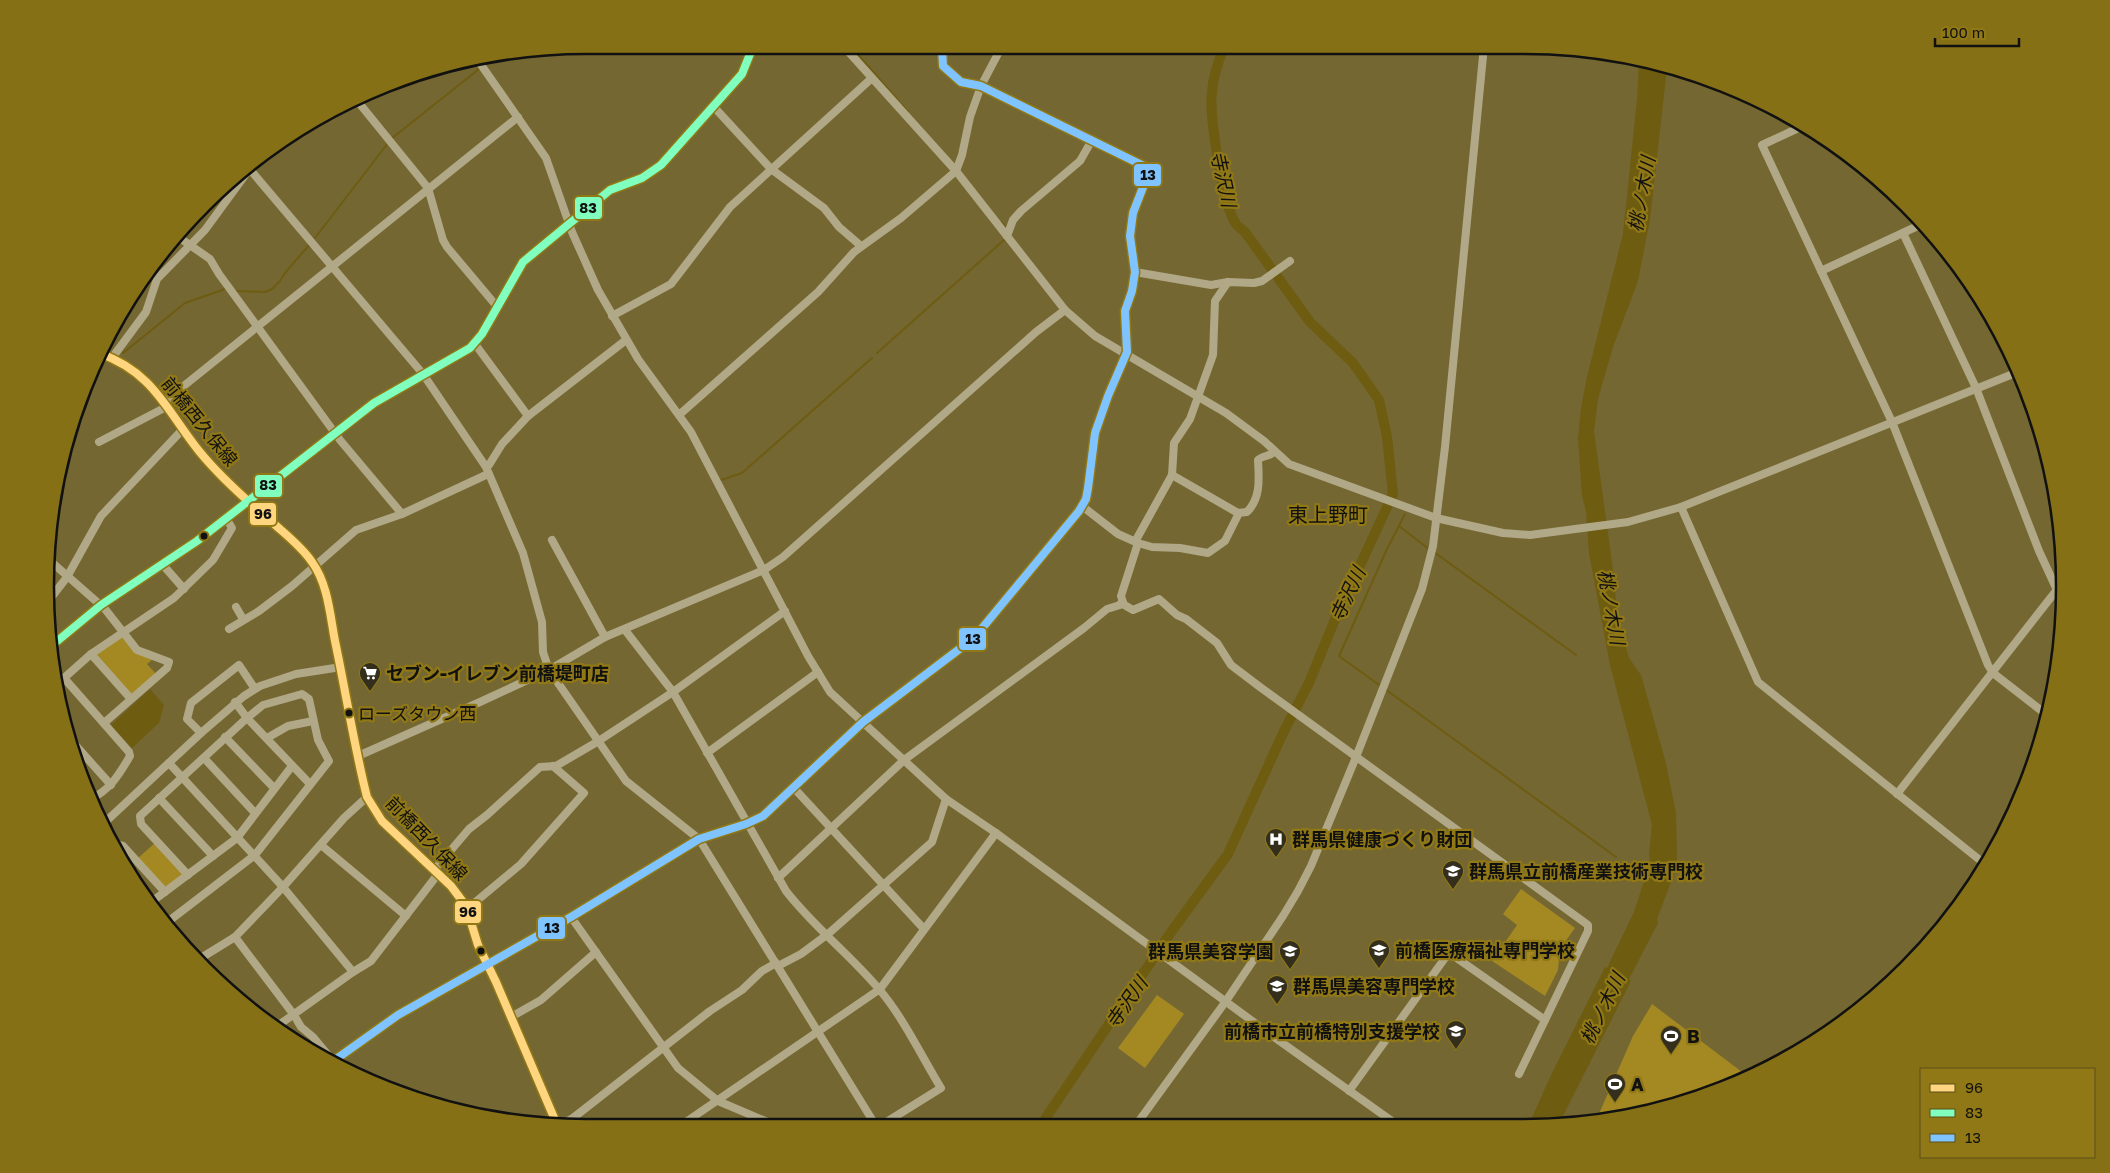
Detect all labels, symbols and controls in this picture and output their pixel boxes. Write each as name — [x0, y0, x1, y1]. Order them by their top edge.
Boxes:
scale bar — [1935, 15, 2019, 47]
text: 100 m — [1942, 23, 1985, 41]
water label: 寺沢川 — [1207, 149, 1242, 211]
water label: 桃ノ木川 — [1623, 153, 1659, 233]
line badge: 13 — [1133, 163, 1162, 187]
text: 13 — [1140, 166, 1156, 183]
line badge: 83 — [574, 196, 603, 220]
text: 83 — [579, 199, 597, 216]
street label: 前橋西久保線 — [157, 372, 243, 470]
line badge: 83 — [254, 474, 283, 498]
text: 83 — [259, 476, 277, 493]
line badge: 96 — [249, 502, 277, 526]
district label: 東上野町 — [1288, 502, 1368, 526]
text: 96 — [254, 505, 272, 522]
unlabelled marker — [199, 531, 209, 541]
water label: 寺沢川 — [1325, 562, 1370, 625]
water label: 桃ノ木川 — [1594, 568, 1630, 648]
line badge: 13 — [958, 627, 987, 651]
text: 13 — [965, 630, 981, 647]
supermarket icon: セブン-イレブン前橋堤町店 — [358, 661, 382, 692]
place label: セブン-イレブン前橋堤町店 — [386, 662, 609, 684]
place label: ローズタウン西 — [358, 703, 476, 724]
marker: ローズタウン西 — [344, 708, 354, 718]
street label: 前橋西久保線 — [382, 792, 472, 884]
hospital icon: 群馬県健康づくり財団 — [1264, 827, 1288, 858]
place label: 群馬県健康づくり財団 — [1292, 828, 1472, 850]
school or university icon: 群馬県立前橋産業技術専門校 — [1441, 859, 1465, 890]
place label: 群馬県立前橋産業技術専門校 — [1469, 860, 1703, 882]
line badge: 96 — [454, 900, 482, 924]
text: 96 — [459, 903, 477, 920]
line badge: 13 — [537, 916, 566, 940]
text: 13 — [544, 919, 560, 936]
school or university icon: 前橋医療福祉専門学校 — [1367, 938, 1391, 969]
school or university icon: 群馬県美容学園 — [1278, 939, 1302, 970]
place label: 前橋医療福祉専門学校 — [1395, 939, 1575, 961]
place label: 群馬県美容学園 — [1148, 940, 1274, 962]
unlabelled marker — [476, 946, 486, 956]
water label: 桃ノ木川 — [1575, 967, 1630, 1047]
water label: 寺沢川 — [1100, 970, 1153, 1032]
school or university icon: 群馬県美容専門学校 — [1265, 974, 1289, 1005]
place label: 群馬県美容専門学校 — [1293, 975, 1455, 997]
school or university icon: 前橋市立前橋特別支援学校 — [1444, 1019, 1468, 1050]
place label: 前橋市立前橋特別支援学校 — [1224, 1020, 1440, 1042]
sports icon: B — [1659, 1024, 1683, 1055]
place label: B — [1687, 1025, 1700, 1047]
legend — [1920, 1068, 2095, 1158]
sports icon: A — [1603, 1072, 1627, 1103]
place label: A — [1631, 1073, 1644, 1095]
text: 96 — [1965, 1078, 1983, 1096]
text: 83 — [1965, 1103, 1983, 1121]
text: 13 — [1965, 1128, 1981, 1146]

